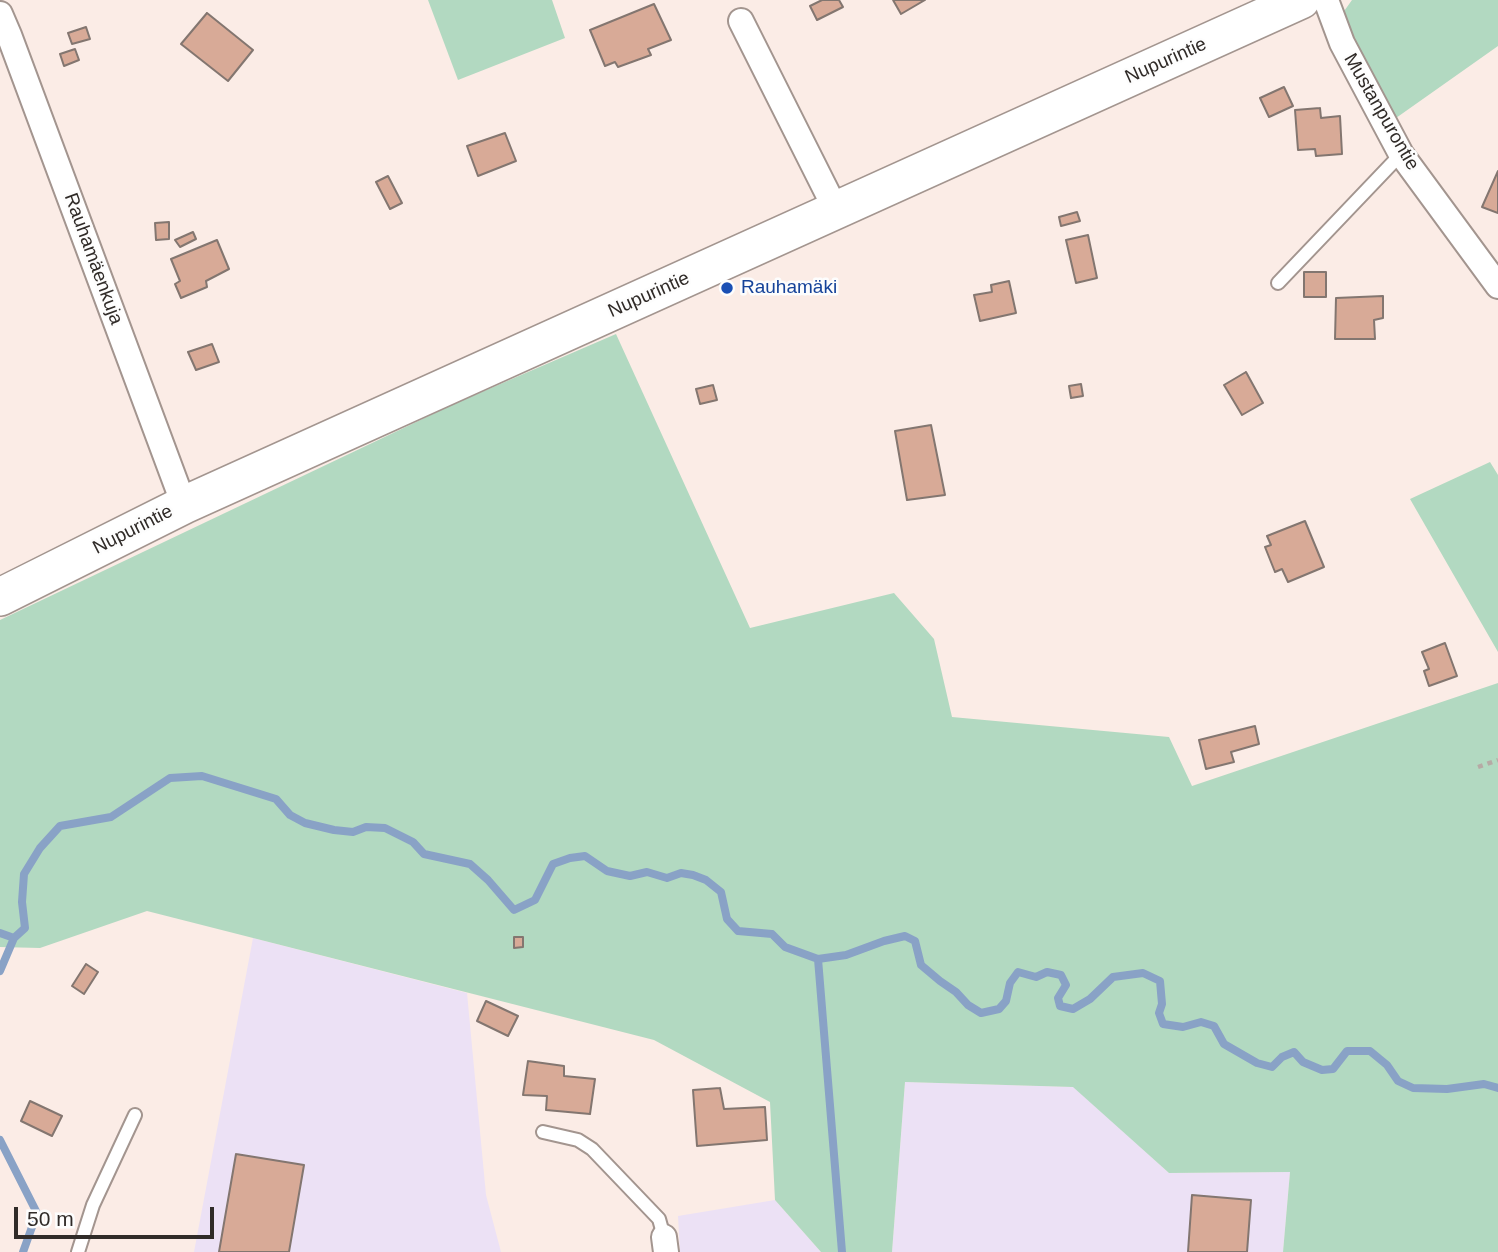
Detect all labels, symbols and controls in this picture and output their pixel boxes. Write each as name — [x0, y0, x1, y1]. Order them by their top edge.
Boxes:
street label: Nupurintie — [1122, 33, 1210, 89]
street label: Mustanpurontie — [1338, 50, 1424, 174]
street label: Rauhamäenkuja — [59, 190, 127, 328]
street label: Nupurintie — [605, 267, 693, 323]
place label: Rauhamäki — [741, 277, 837, 299]
marker: Rauhamäki — [719, 280, 735, 296]
street label: Nupurintie — [89, 500, 177, 560]
scale bar — [18, 1192, 217, 1236]
text: 50 m — [27, 1207, 74, 1230]

